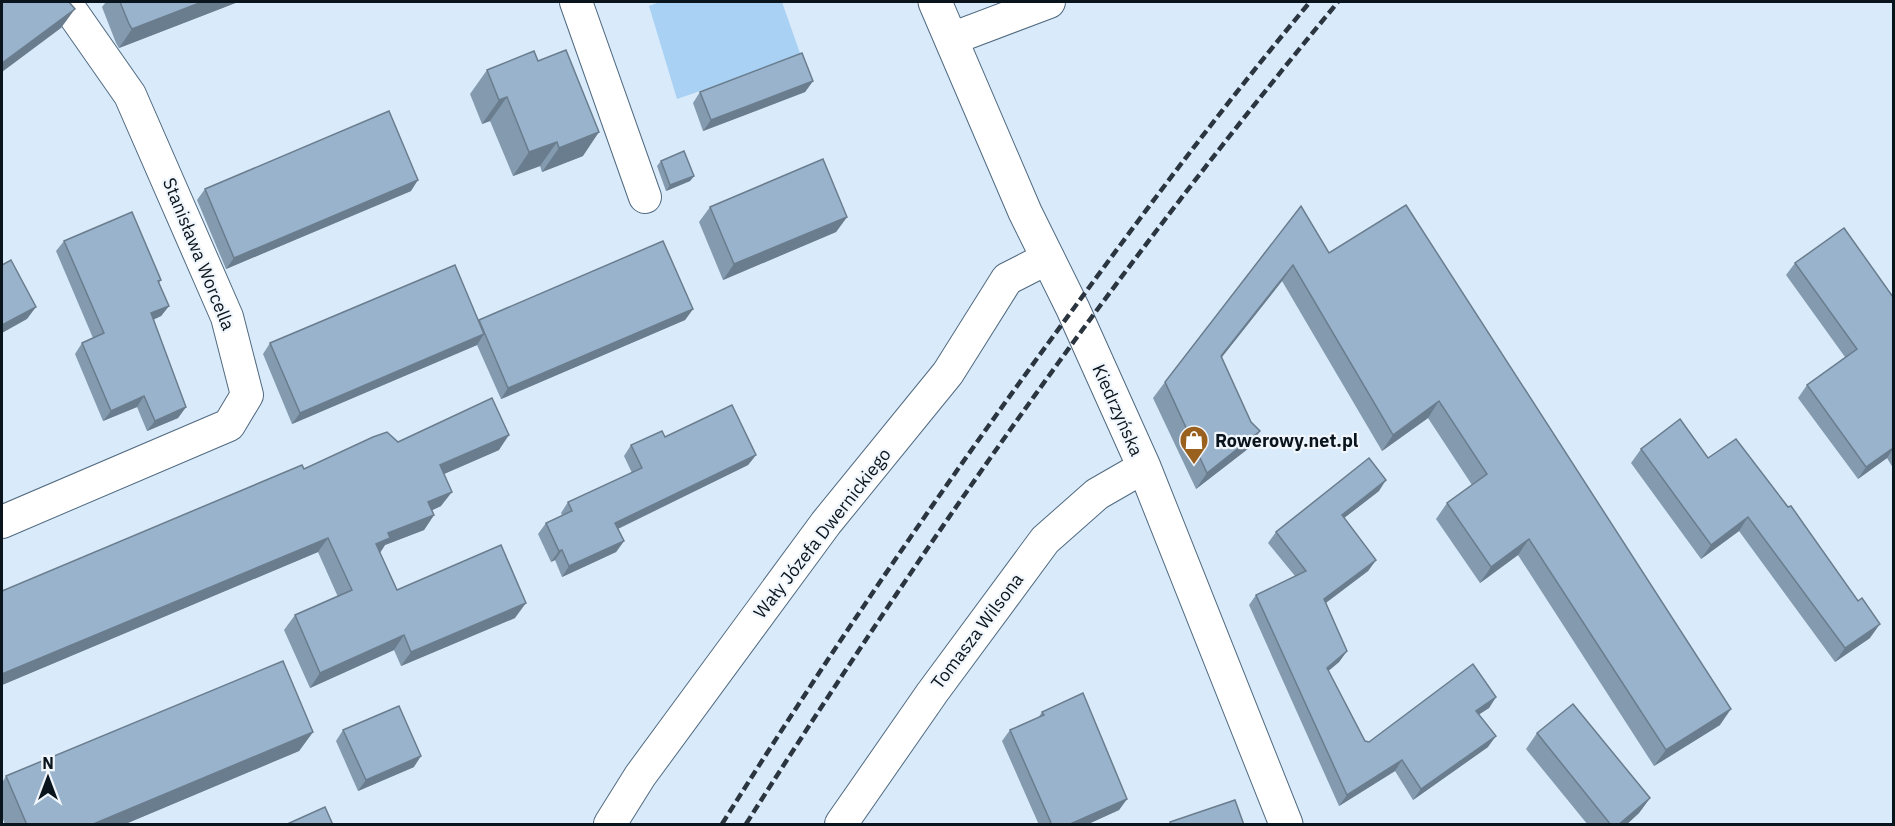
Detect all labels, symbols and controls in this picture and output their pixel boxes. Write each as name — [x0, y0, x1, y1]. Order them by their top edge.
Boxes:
street label: Stanisława Worcella — [158, 174, 240, 334]
street label: Kiedrzyńska — [1088, 360, 1149, 460]
shop icon: Rowerowy.net.pl — [1178, 424, 1210, 466]
place label: Rowerowy.net.pl — [1215, 429, 1359, 452]
street label: Wały Józefa Dwernickiego — [748, 443, 896, 623]
street label: Tomasza Wilsona — [926, 568, 1028, 694]
north arrow — [18, 748, 78, 808]
text: N — [42, 753, 54, 773]

